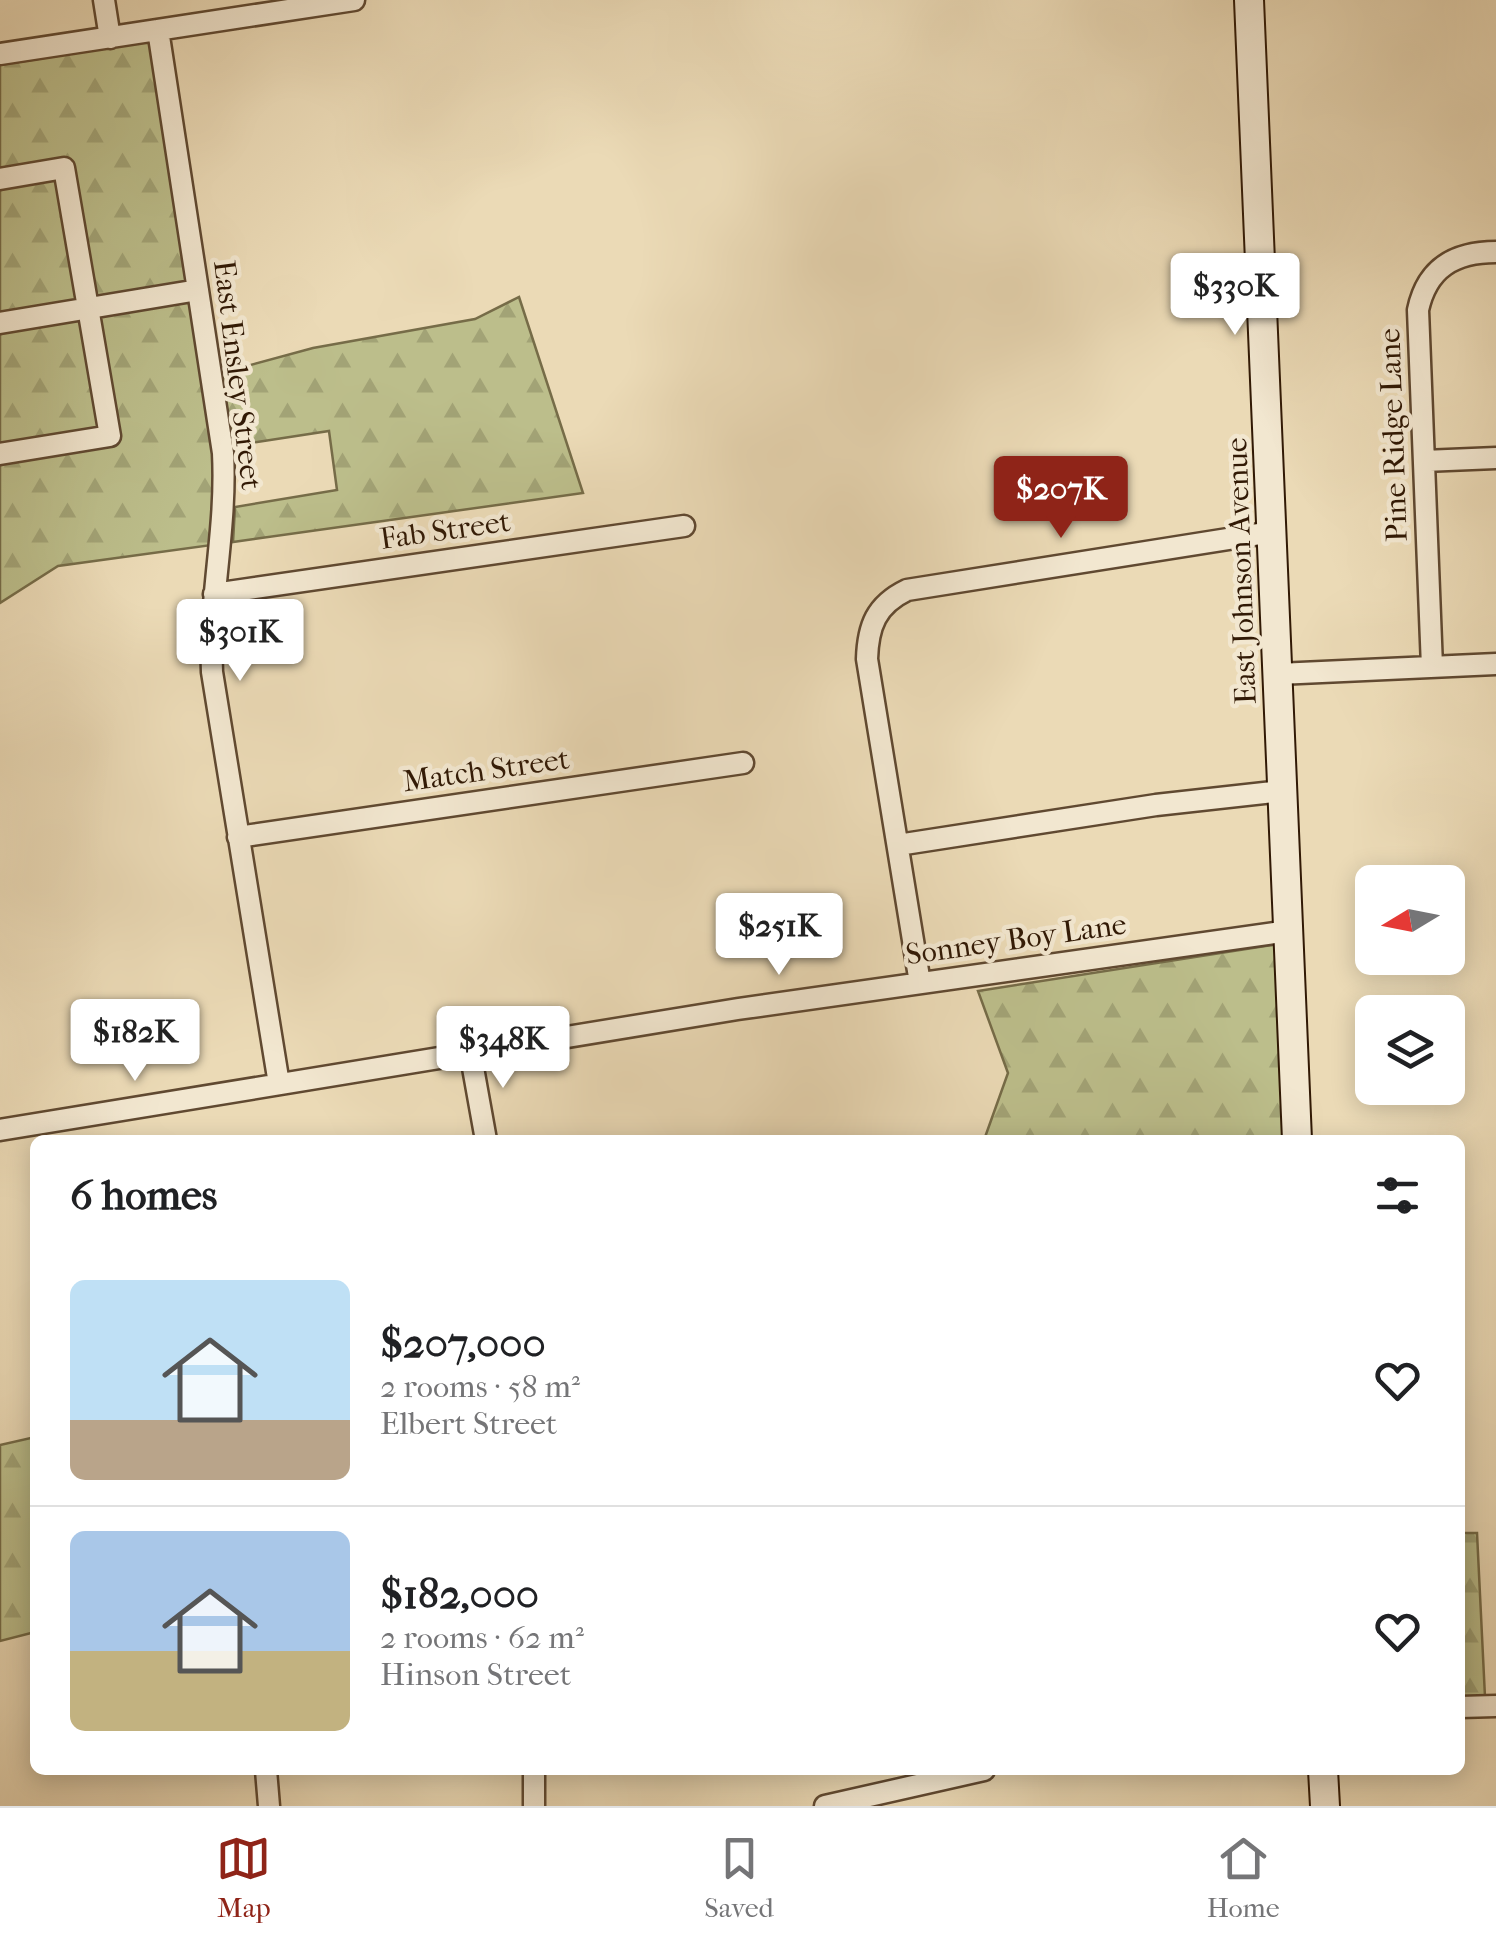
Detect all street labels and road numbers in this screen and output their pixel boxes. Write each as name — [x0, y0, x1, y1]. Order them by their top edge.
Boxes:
street label: East Ensley Street — [206, 258, 269, 492]
street label: Pine Ridge Lane — [1372, 327, 1415, 542]
street label: East Johnson Avenue — [1219, 437, 1264, 705]
street label: Fab Street — [378, 504, 513, 557]
street label: Match Street — [401, 741, 572, 799]
street label: Sonney Boy Lane — [904, 907, 1129, 972]

